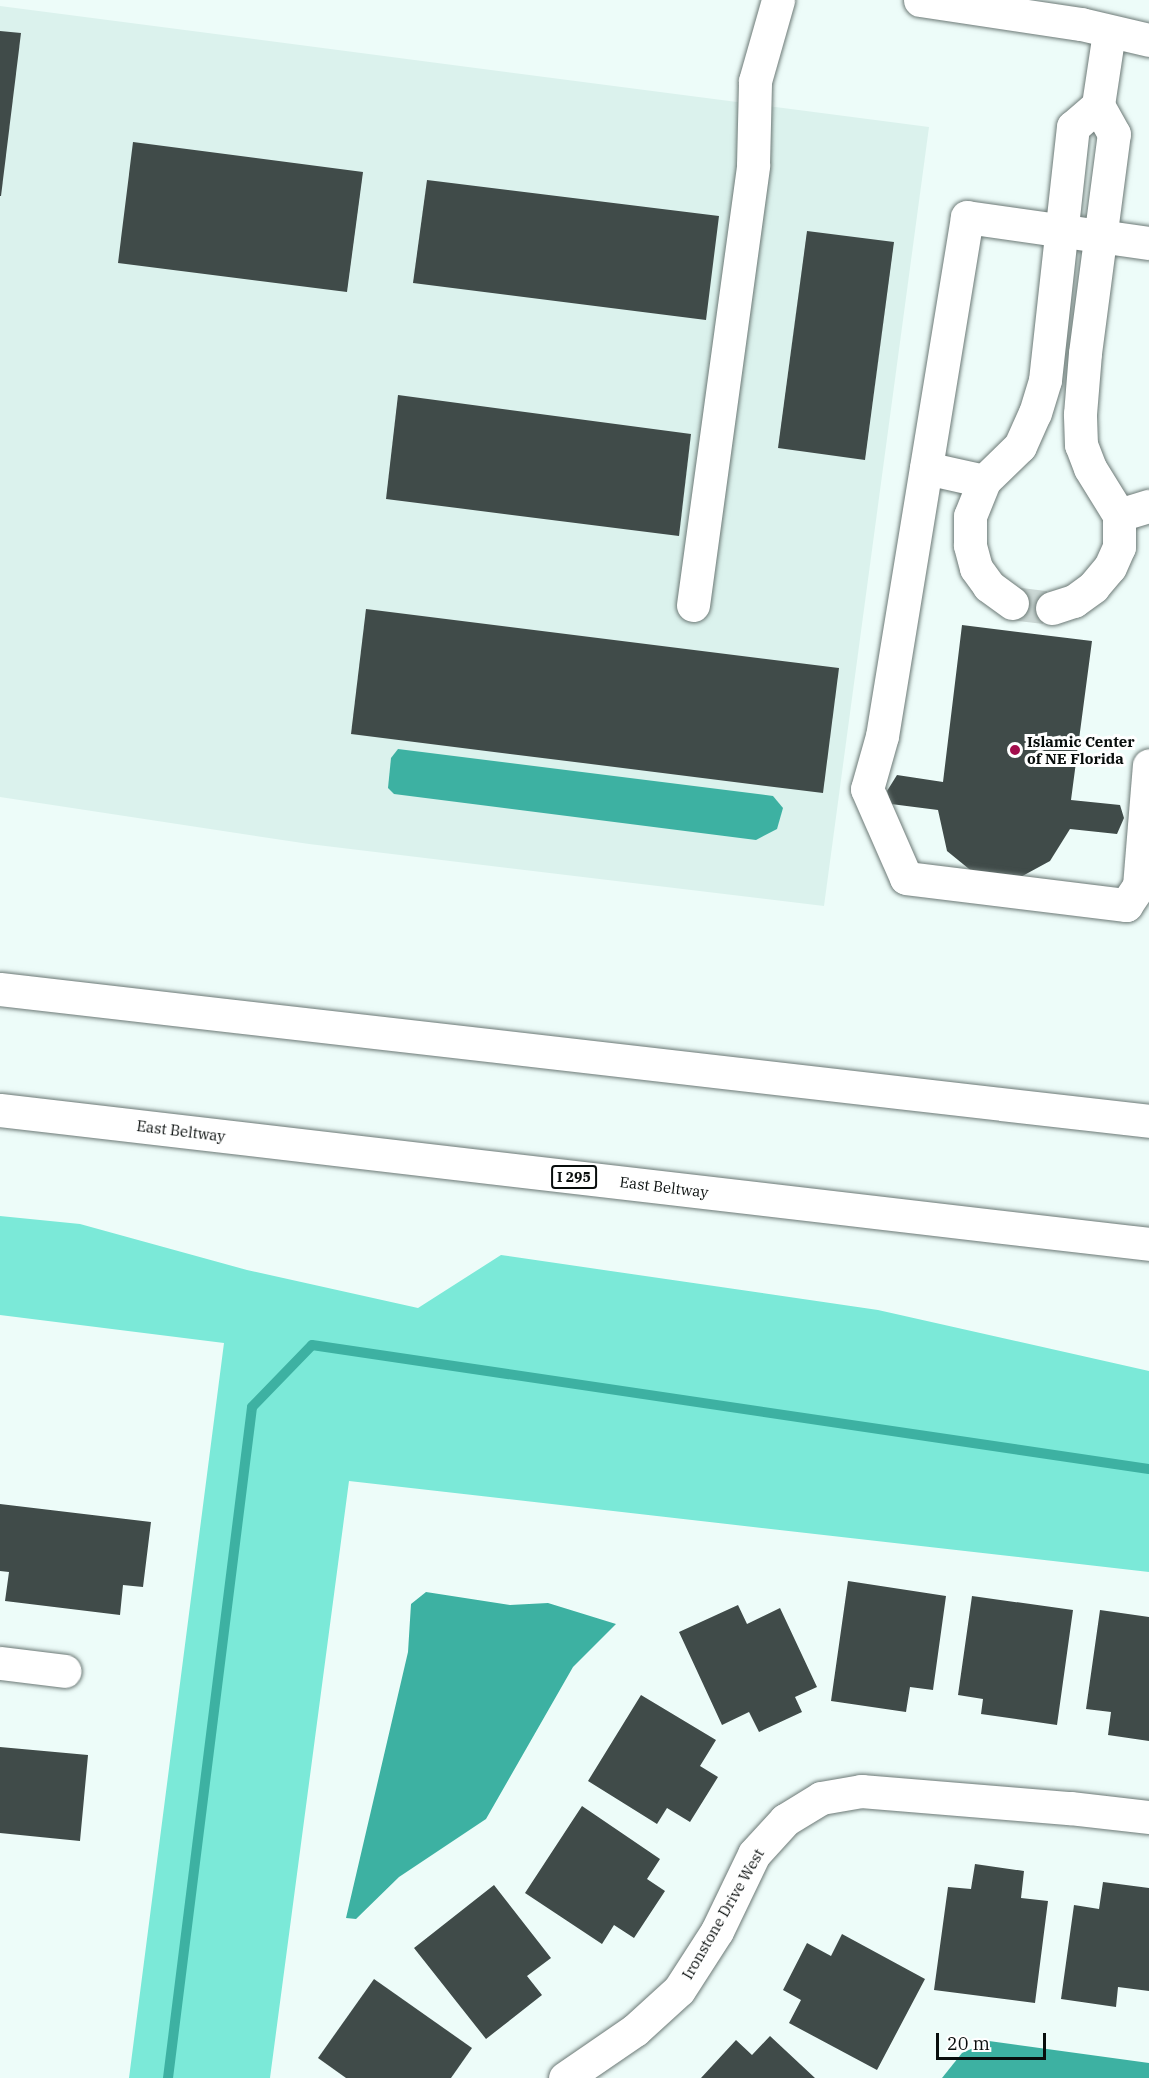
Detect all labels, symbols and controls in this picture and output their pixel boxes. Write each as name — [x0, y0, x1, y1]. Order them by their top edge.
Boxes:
place label: Islamic Center of NE Florida — [1027, 732, 1135, 767]
marker: Islamic Center of NE Florida — [1008, 743, 1022, 757]
street label: East Beltway — [136, 1117, 226, 1145]
road number: I 295 — [550, 1166, 598, 1188]
street label: East Beltway — [619, 1173, 709, 1201]
street label: Ironstone Drive West — [678, 1846, 768, 1982]
scale bar — [939, 2021, 1048, 2059]
text: 20 m — [947, 2032, 990, 2055]

